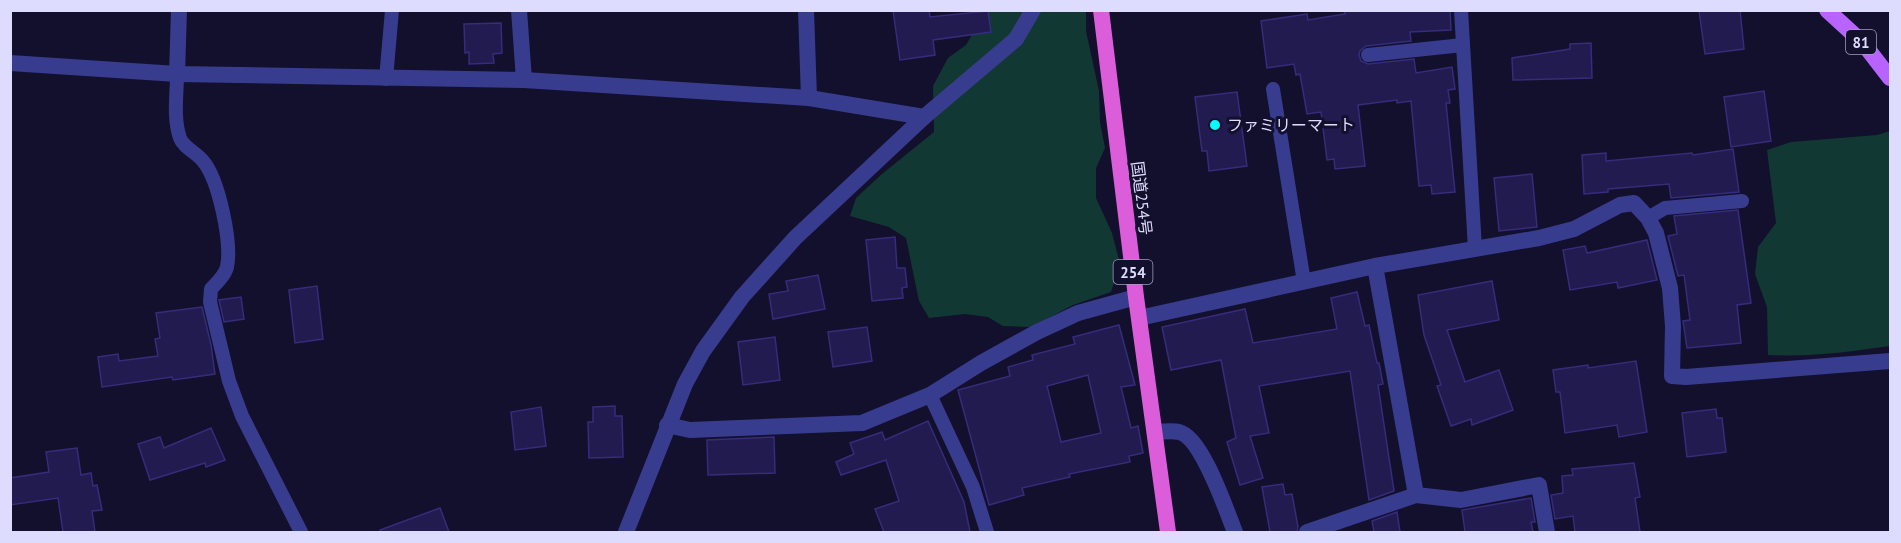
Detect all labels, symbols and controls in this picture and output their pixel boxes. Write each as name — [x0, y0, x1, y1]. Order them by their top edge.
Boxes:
road number: 81 — [1846, 30, 1876, 54]
place label: ファミリーマート — [1227, 115, 1355, 135]
marker: ファミリーマート — [1208, 118, 1222, 132]
street label: 国道254号 — [1128, 160, 1156, 236]
road number: 254 — [1114, 260, 1152, 284]

